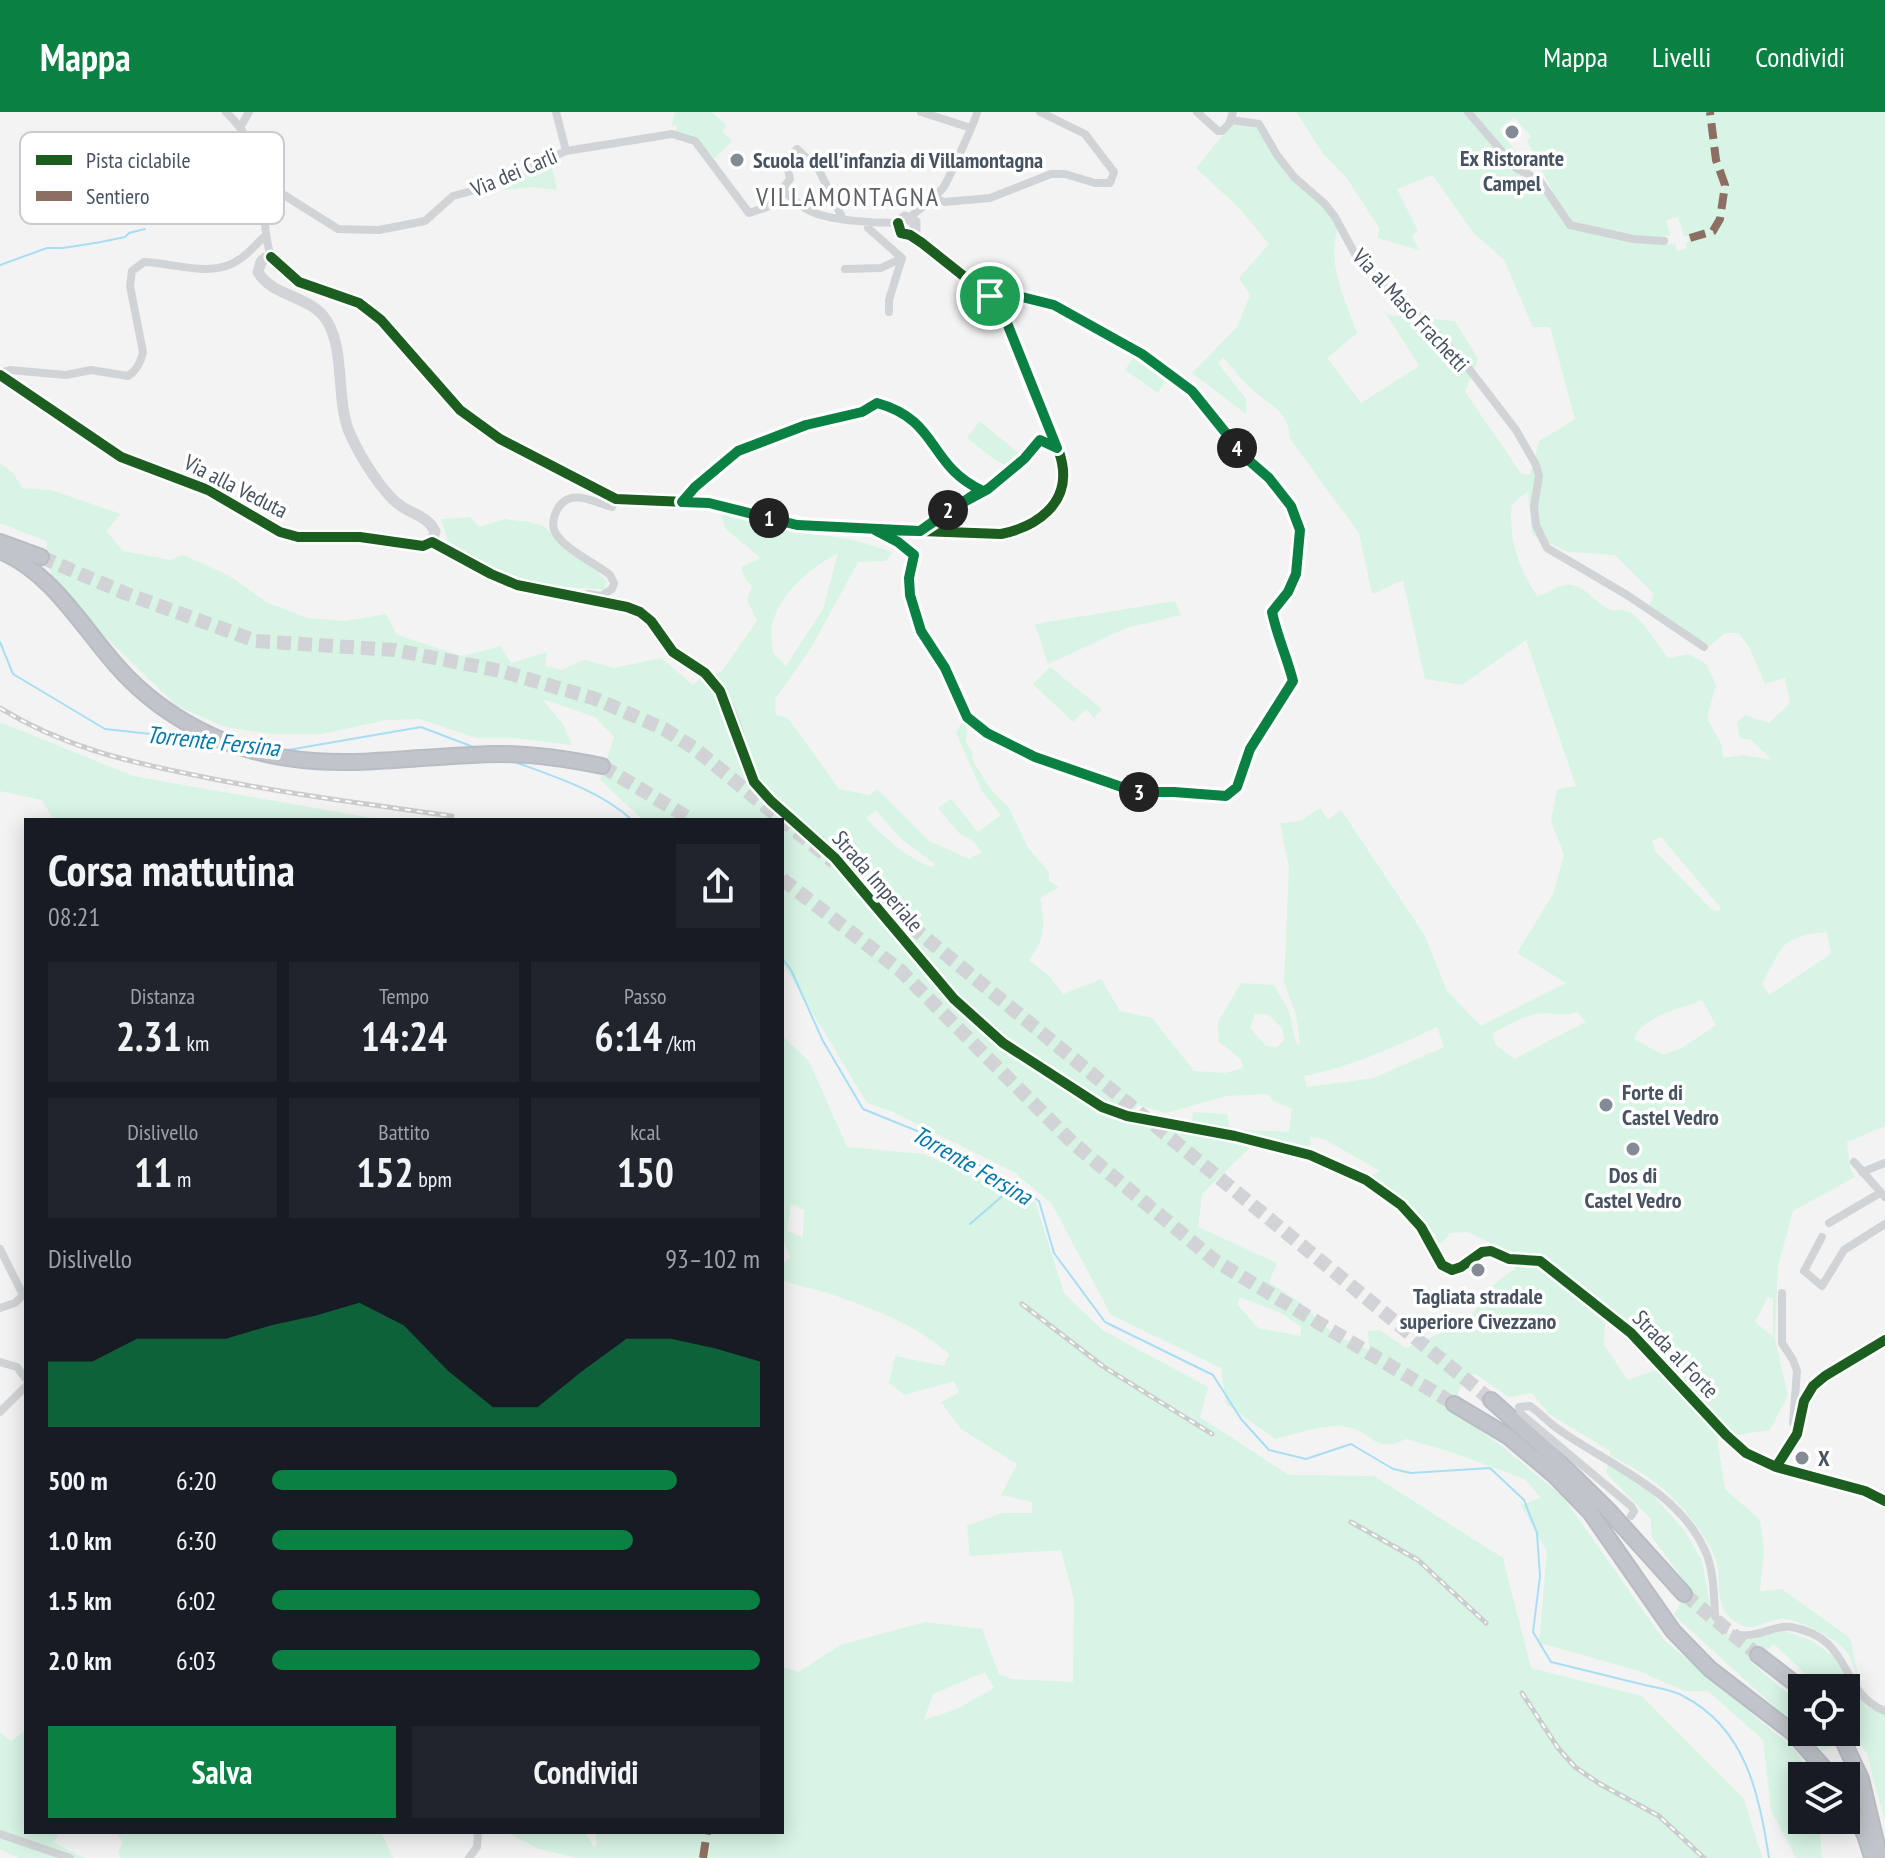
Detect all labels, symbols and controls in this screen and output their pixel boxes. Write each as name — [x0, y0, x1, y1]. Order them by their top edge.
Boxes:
text: Mappa — [40, 32, 131, 81]
text: Mappa — [1543, 38, 1608, 75]
text: Livelli — [1652, 38, 1711, 75]
text: Condividi — [1755, 38, 1845, 75]
marker: Ex Ristorante Campel — [1503, 123, 1521, 141]
legend — [20, 132, 284, 224]
street label: Via dei Carli — [466, 141, 561, 203]
place label: Ex Ristorante Campel — [1460, 144, 1564, 197]
text: Pista ciclabile — [86, 146, 191, 174]
place label: Scuola dell'infanzia di Villamontagna — [753, 146, 1043, 174]
marker: Scuola dell'infanzia di Villamontagna — [728, 151, 746, 169]
district label: VILLAMONTAGNA — [755, 180, 940, 213]
text: Sentiero — [86, 182, 150, 210]
street label: Via al Maso Frachetti — [1346, 242, 1475, 378]
pin — [956, 262, 1024, 330]
icon: arrive — [968, 274, 1012, 318]
pin: 4 — [1217, 428, 1257, 468]
text: 4 — [1232, 434, 1242, 462]
street label: Via alla Veduta — [179, 448, 292, 524]
pin: 2 — [928, 490, 968, 530]
text: 2 — [943, 496, 953, 524]
pin: 1 — [749, 498, 789, 538]
text: 1 — [764, 504, 774, 532]
water label: Torrente Fersina — [145, 719, 282, 764]
pin: 3 — [1119, 772, 1159, 812]
text: 3 — [1134, 778, 1144, 806]
street label: Strada Imperiale — [826, 825, 930, 937]
text: Corsa mattutina — [48, 841, 295, 898]
button: share — [676, 844, 760, 928]
text: 08:21 — [48, 900, 100, 933]
text: Distanza — [130, 982, 195, 1010]
text: Tempo — [379, 982, 429, 1010]
text: Passo — [624, 982, 667, 1010]
text: 2.31 — [116, 1010, 182, 1062]
text: 14:24 — [361, 1010, 447, 1062]
text: 6:14 — [595, 1010, 662, 1062]
text: km — [182, 1029, 209, 1057]
text: /km — [662, 1029, 696, 1057]
place label: Forte di Castel Vedro — [1622, 1078, 1719, 1131]
marker: Forte di Castel Vedro — [1597, 1096, 1615, 1114]
text: Dislivello — [127, 1118, 198, 1146]
text: Battito — [378, 1118, 430, 1146]
text: kcal — [630, 1118, 660, 1146]
water label: Torrente Fersina — [906, 1118, 1039, 1212]
marker: Dos di Castel Vedro — [1624, 1140, 1642, 1158]
text: 11 — [134, 1146, 172, 1198]
text: 152 — [356, 1146, 414, 1198]
text: 150 — [617, 1146, 674, 1198]
place label: Dos di Castel Vedro — [1585, 1161, 1682, 1214]
text: m — [172, 1165, 191, 1193]
text: bpm — [414, 1165, 452, 1193]
text: Dislivello — [48, 1242, 132, 1275]
text: 93–102 m — [665, 1242, 760, 1275]
marker: Tagliata stradale superiore Civezzano — [1469, 1261, 1487, 1279]
place label: Tagliata stradale superiore Civezzano — [1400, 1282, 1557, 1335]
street label: Strada al Forte — [1627, 1304, 1725, 1404]
place label: X — [1818, 1444, 1830, 1472]
marker: X — [1793, 1449, 1811, 1467]
text: 500 m — [48, 1464, 108, 1497]
text: 6:20 — [176, 1464, 216, 1497]
text: 1.0 km — [48, 1524, 112, 1557]
text: 6:30 — [176, 1524, 216, 1557]
text: 1.5 km — [48, 1584, 112, 1617]
text: 6:02 — [176, 1584, 216, 1617]
text: 2.0 km — [48, 1644, 112, 1677]
text: 6:03 — [176, 1644, 216, 1677]
map controls — [1788, 1674, 1860, 1834]
button: locate — [1788, 1674, 1860, 1746]
button: Salva — [48, 1726, 396, 1818]
button: Condividi — [412, 1726, 760, 1818]
button: layers — [1788, 1762, 1860, 1834]

